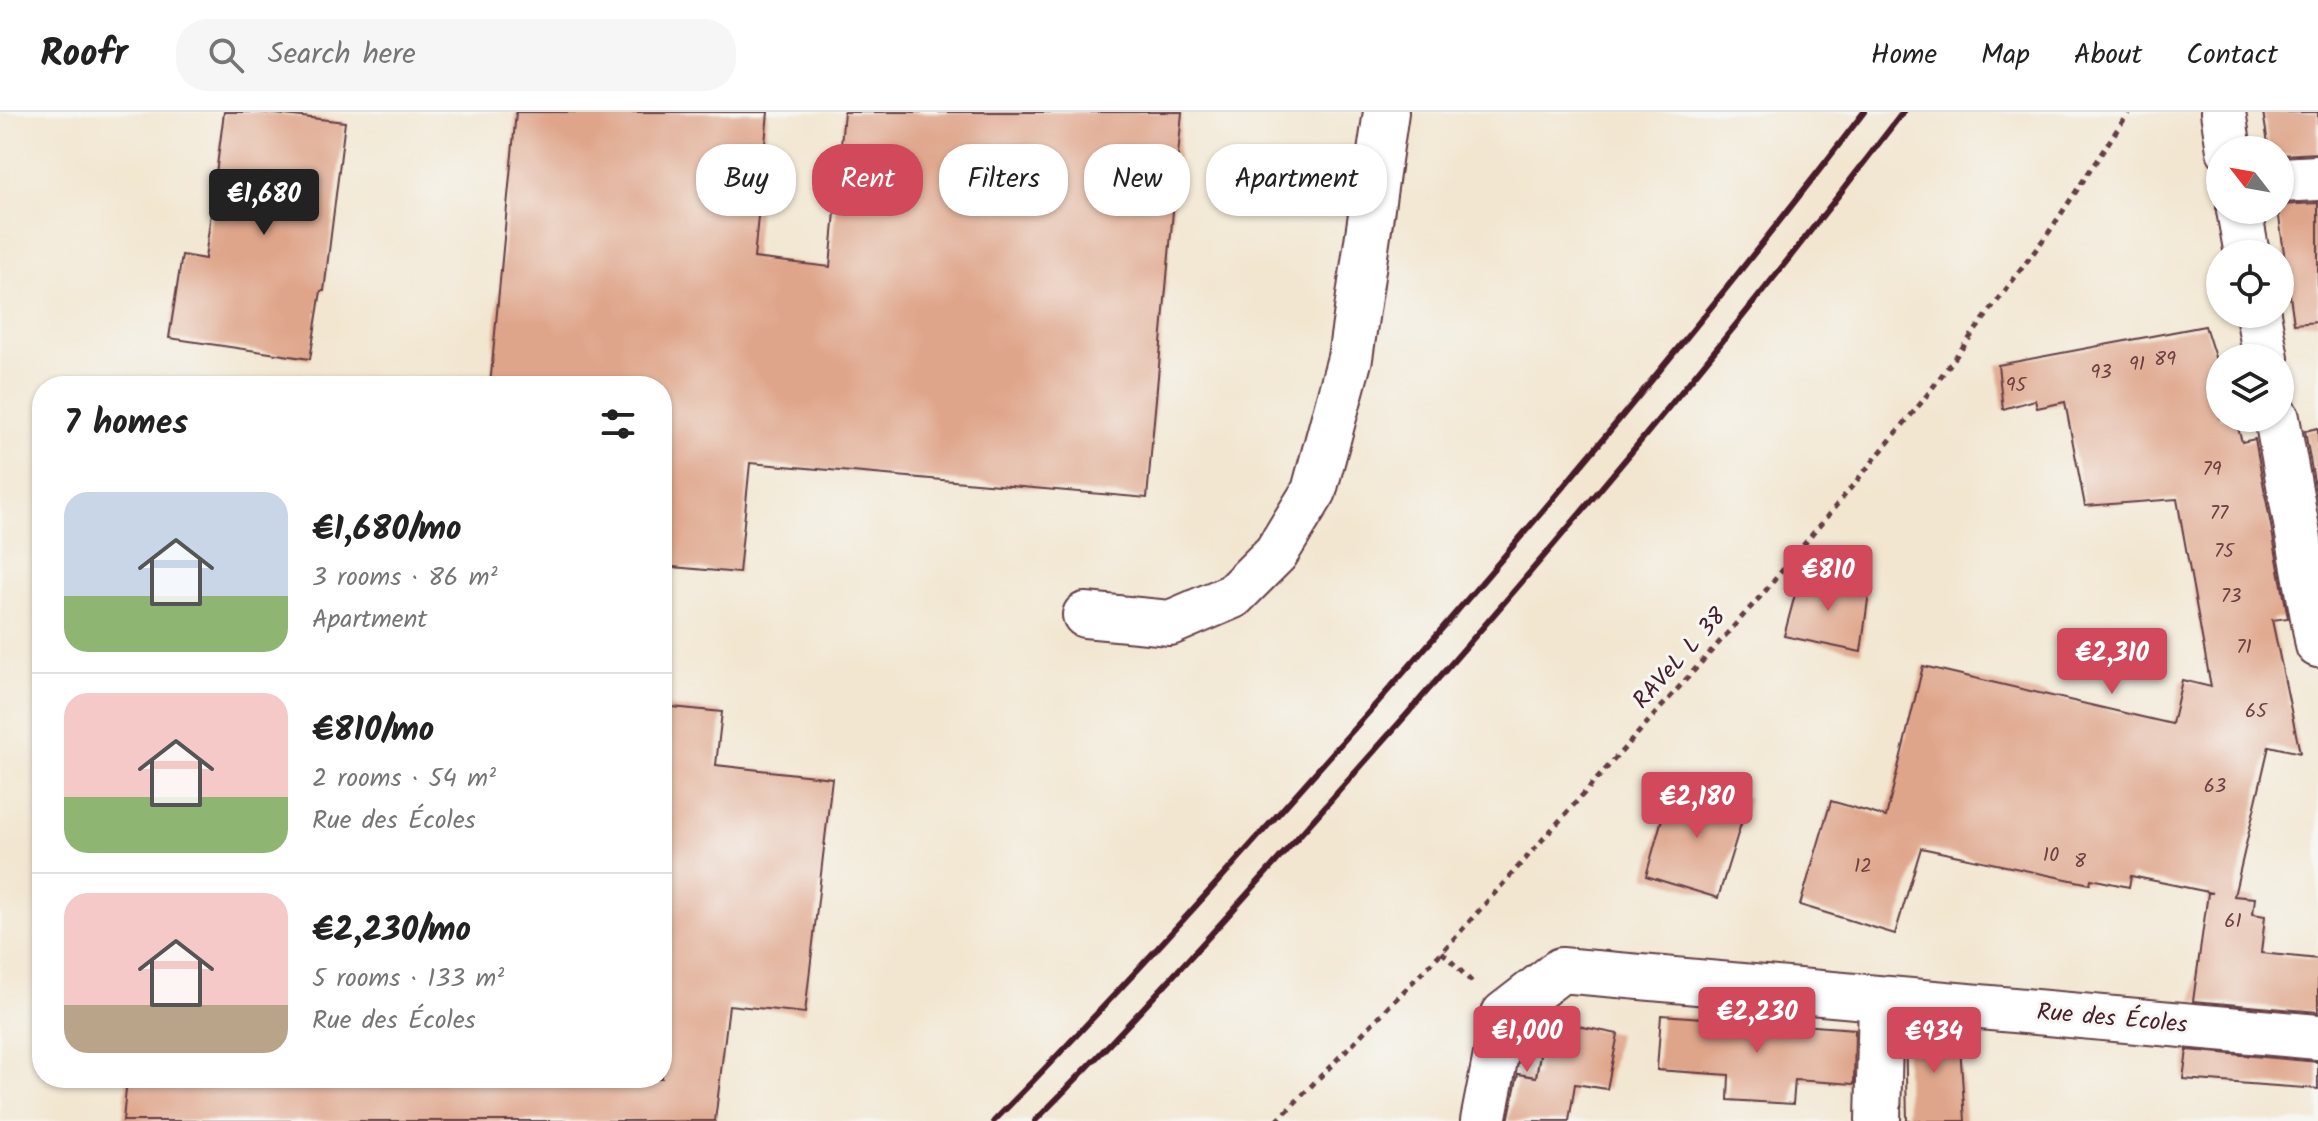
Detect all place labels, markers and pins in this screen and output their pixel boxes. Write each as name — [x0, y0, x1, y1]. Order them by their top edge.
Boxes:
pin: €1,680 — [199, 169, 329, 237]
pin: €810 — [1781, 545, 1875, 613]
pin: €2,310 — [2047, 628, 2177, 696]
pin: €2,180 — [1632, 772, 1762, 840]
pin: €2,230 — [1692, 987, 1822, 1055]
pin: €1,000 — [1462, 1006, 1592, 1074]
pin: €934 — [1887, 1007, 1981, 1075]

